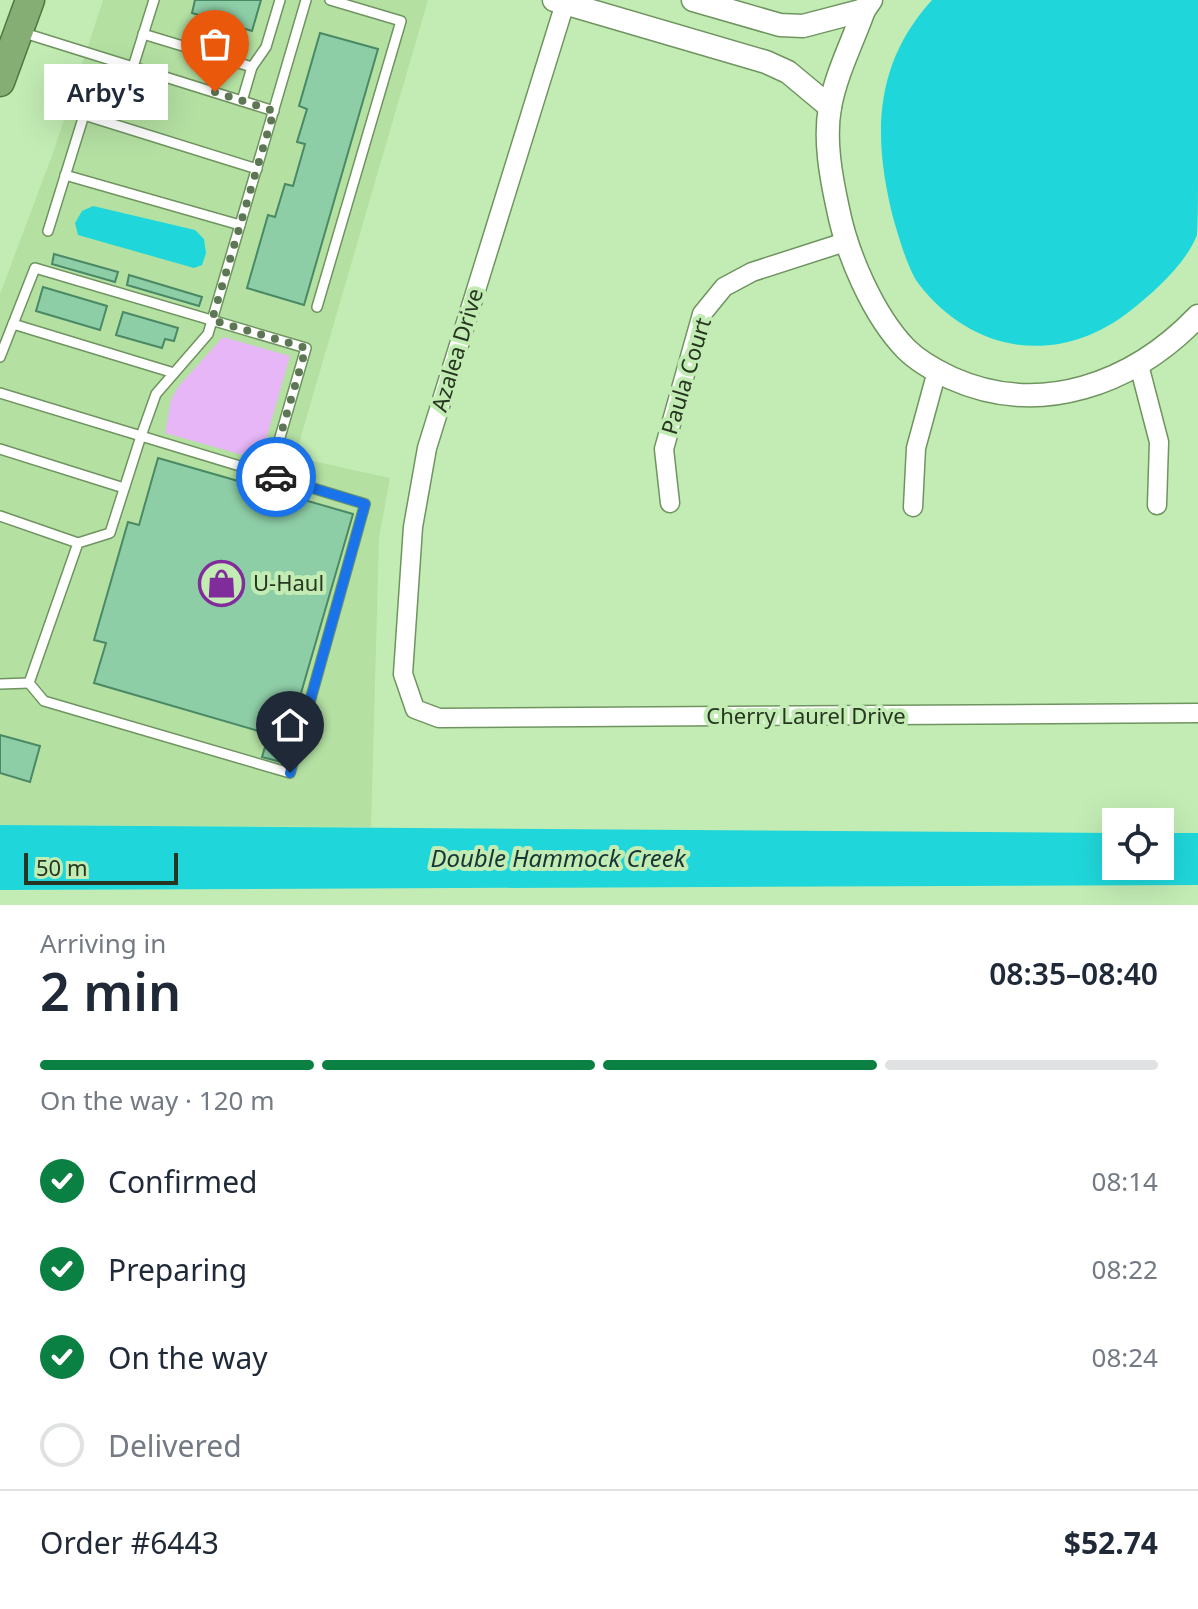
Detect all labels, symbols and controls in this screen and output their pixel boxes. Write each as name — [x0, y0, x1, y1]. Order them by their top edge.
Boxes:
pin — [181, 10, 249, 92]
icon: bag — [193, 22, 237, 66]
callout: Arby's — [43, 64, 167, 120]
text: Arby's — [67, 74, 145, 110]
street label: Azalea Drive — [423, 284, 489, 415]
street label: Paula Court — [653, 313, 717, 438]
courier — [236, 437, 316, 517]
icon: car — [254, 455, 298, 499]
shop icon: U-Haul — [198, 559, 246, 607]
place label: U-Haul — [253, 567, 324, 597]
pin — [256, 691, 324, 773]
street label: Cherry Laurel Drive — [706, 700, 906, 730]
icon: home — [268, 703, 312, 747]
map controls — [1102, 808, 1174, 880]
button: locate — [1102, 808, 1174, 880]
water label: Double Hammock Creek — [430, 841, 687, 874]
scale bar — [24, 849, 178, 885]
text: 50 m — [36, 852, 87, 882]
text: Arriving in — [40, 925, 166, 961]
text: 08:35–08:40 — [989, 953, 1158, 994]
text: 2 min — [40, 955, 181, 1026]
text: On the way · 120 m — [40, 1082, 274, 1118]
icon: check — [40, 1159, 84, 1203]
text: Confirmed — [108, 1161, 258, 1202]
text: 08:14 — [1092, 1163, 1158, 1199]
icon: check — [40, 1247, 84, 1291]
text: Preparing — [108, 1249, 247, 1290]
text: 08:22 — [1092, 1251, 1158, 1287]
icon: check — [40, 1335, 84, 1379]
text: On the way — [108, 1337, 268, 1378]
text: 08:24 — [1092, 1339, 1158, 1375]
text: Delivered — [108, 1425, 242, 1466]
text: Order #6443 — [40, 1522, 219, 1563]
text: $52.74 — [1064, 1522, 1158, 1563]

